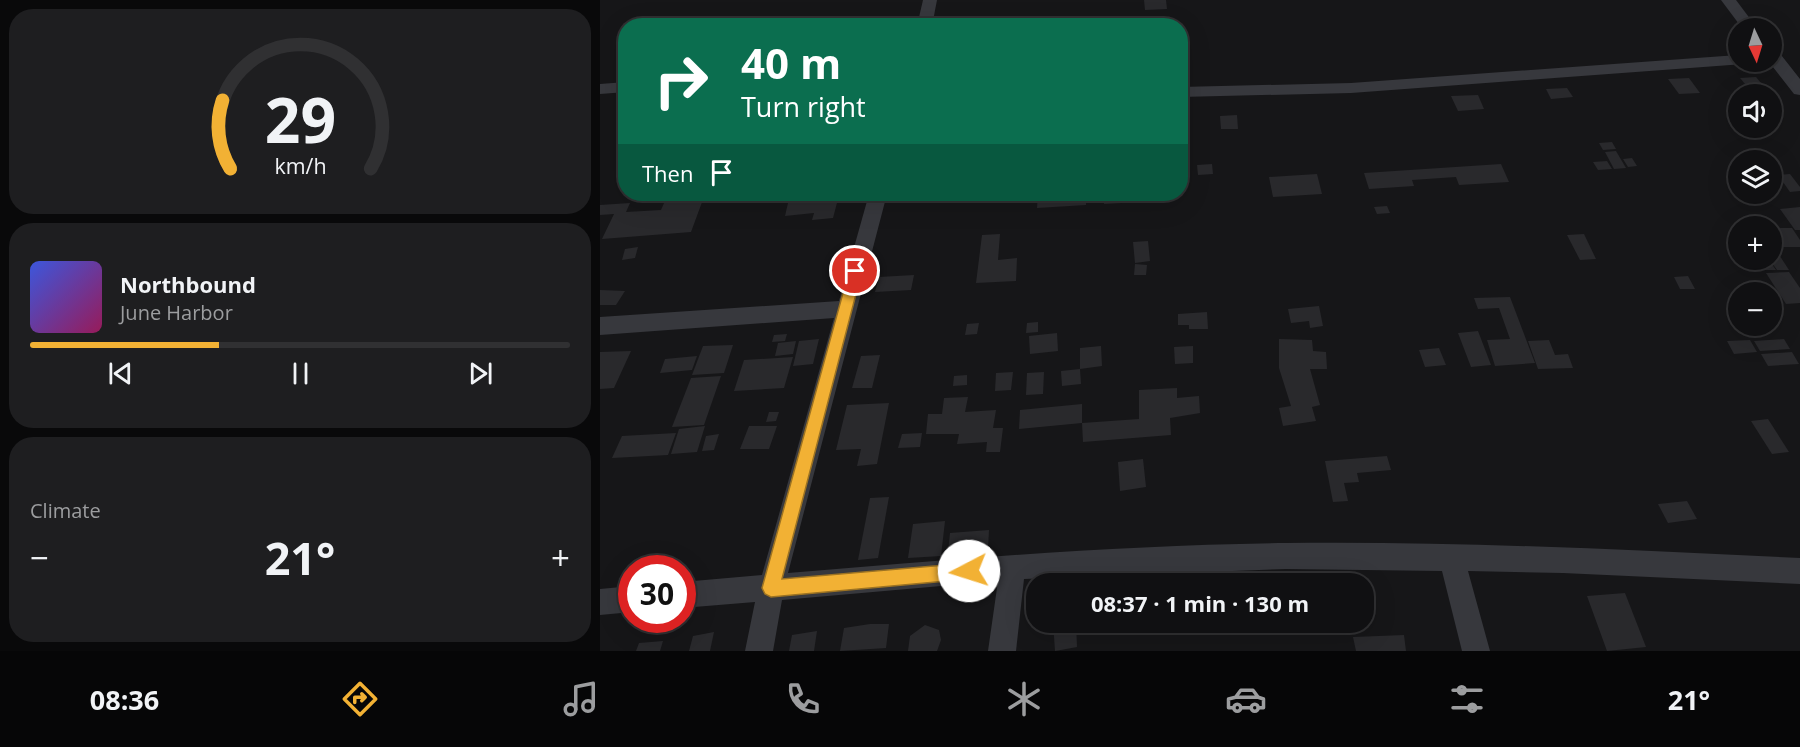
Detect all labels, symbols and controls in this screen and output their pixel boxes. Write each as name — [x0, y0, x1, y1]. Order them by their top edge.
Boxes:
north arrow — [1728, 18, 1782, 72]
map controls — [1728, 18, 1782, 336]
text: 40 m — [741, 34, 841, 91]
icon: right — [642, 42, 720, 120]
text: 29 — [264, 76, 336, 161]
button: sound — [1728, 84, 1782, 138]
text: Turn right — [741, 88, 866, 125]
button: layers — [1728, 150, 1782, 204]
text: km/h — [274, 151, 326, 180]
icon: arrive — [705, 156, 738, 189]
text: Then — [642, 158, 693, 188]
button: + — [1728, 216, 1782, 270]
pin — [829, 245, 880, 296]
icon: arrive — [838, 254, 871, 287]
text: Northbound — [120, 269, 256, 299]
button: − — [1728, 282, 1782, 336]
text: June Harbor — [120, 299, 233, 326]
icon: previous — [104, 357, 137, 390]
icon: pause — [284, 357, 317, 390]
icon: next — [464, 357, 497, 390]
text: Climate — [30, 497, 101, 524]
text: 21° — [265, 527, 335, 588]
text: − — [30, 535, 49, 580]
text: + — [551, 535, 570, 580]
position arrow — [937, 539, 1001, 603]
speed limit sign: 30 — [618, 555, 696, 633]
text: 08:37 · 1 min · 130 m — [1091, 588, 1309, 618]
icon: directions — [339, 678, 381, 720]
icon: music — [560, 678, 602, 720]
icon: phone — [782, 678, 824, 720]
icon: climate — [1003, 678, 1045, 720]
icon: car — [1225, 678, 1267, 720]
icon: filters — [1446, 678, 1488, 720]
text: 08:36 — [90, 681, 159, 718]
text: 21° — [1668, 681, 1710, 718]

